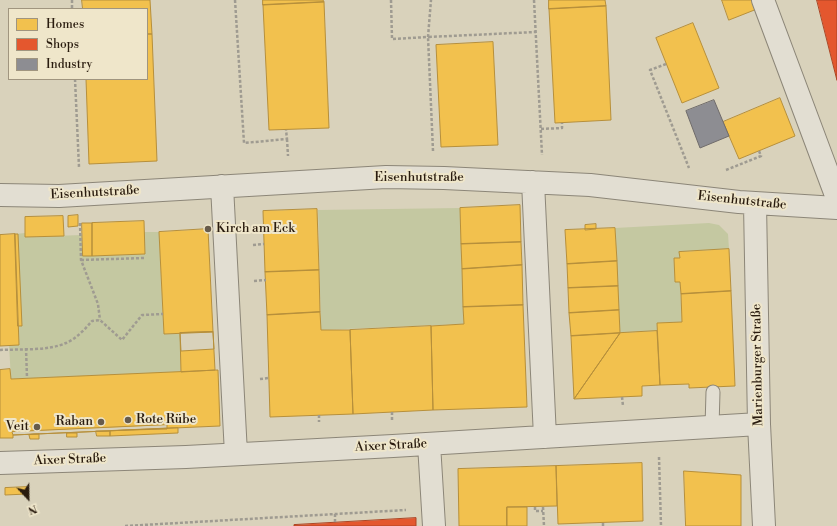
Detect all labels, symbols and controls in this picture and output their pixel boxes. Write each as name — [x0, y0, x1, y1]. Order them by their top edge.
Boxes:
legend — [8, 8, 148, 80]
text: Homes — [46, 17, 84, 32]
text: Shops — [46, 37, 79, 52]
text: Industry — [46, 57, 92, 72]
street label: Eisenhutstraße — [374, 170, 464, 186]
street label: Eisenhutstraße — [50, 183, 140, 203]
street label: Eisenhutstraße — [697, 189, 787, 213]
place label: Kirch am Eck — [216, 221, 295, 237]
marker: Kirch am Eck — [203, 224, 213, 234]
street label: Marienburger Straße — [749, 304, 767, 426]
place label: Rote Rübe — [136, 412, 196, 428]
place label: Raban — [55, 414, 93, 430]
marker: Rote Rübe — [123, 415, 133, 425]
marker: Raban — [96, 417, 106, 427]
place label: Veit — [6, 419, 29, 435]
marker: Veit — [32, 422, 42, 432]
street label: Aixer Straße — [354, 436, 428, 456]
street label: Aixer Straße — [34, 451, 106, 469]
north arrow — [8, 478, 48, 518]
text: N — [26, 501, 39, 517]

